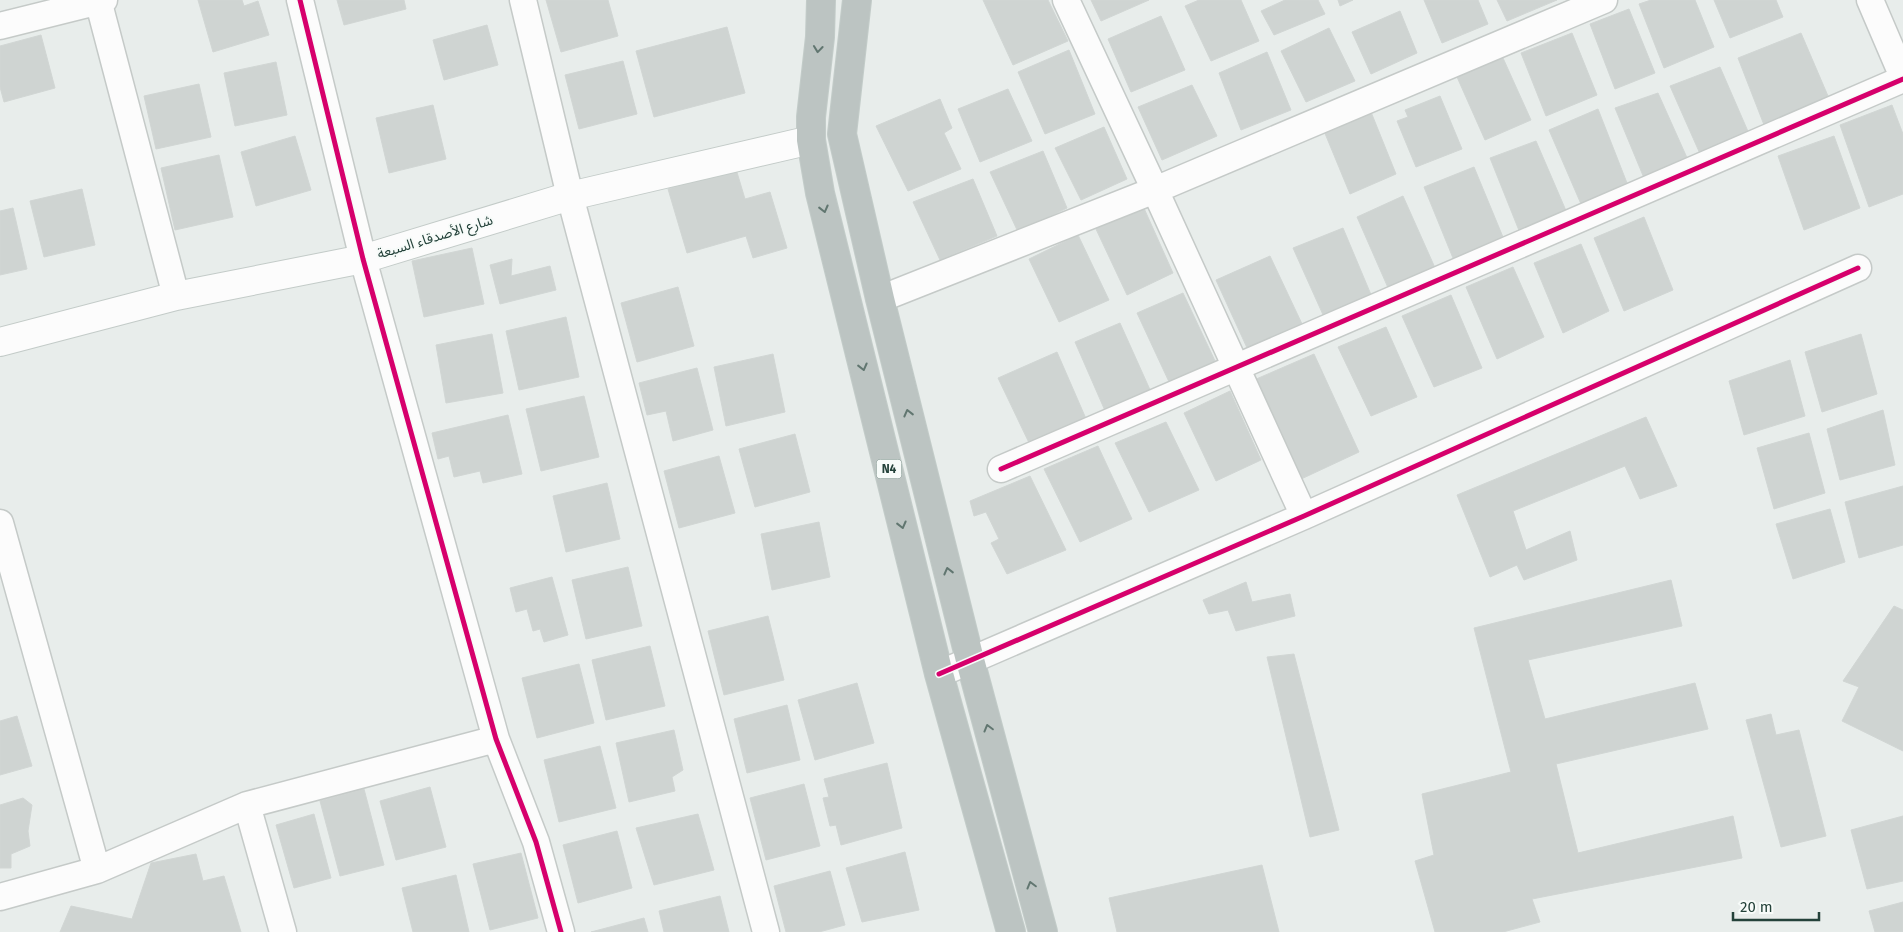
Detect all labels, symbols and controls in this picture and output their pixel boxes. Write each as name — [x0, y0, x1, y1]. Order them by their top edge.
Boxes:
one-way arrow — [813, 45, 824, 53]
one-way arrow — [818, 205, 829, 214]
street label: شارع الأصدقاء السبعة — [375, 211, 496, 265]
one-way arrow — [857, 363, 868, 372]
one-way arrow — [903, 409, 914, 418]
road number: N4 — [876, 459, 902, 478]
one-way arrow — [896, 520, 907, 529]
one-way arrow — [943, 566, 954, 575]
one-way arrow — [984, 724, 994, 733]
one-way arrow — [1026, 881, 1036, 889]
scale bar — [1733, 890, 1819, 922]
text: 20 m — [1740, 898, 1773, 916]

